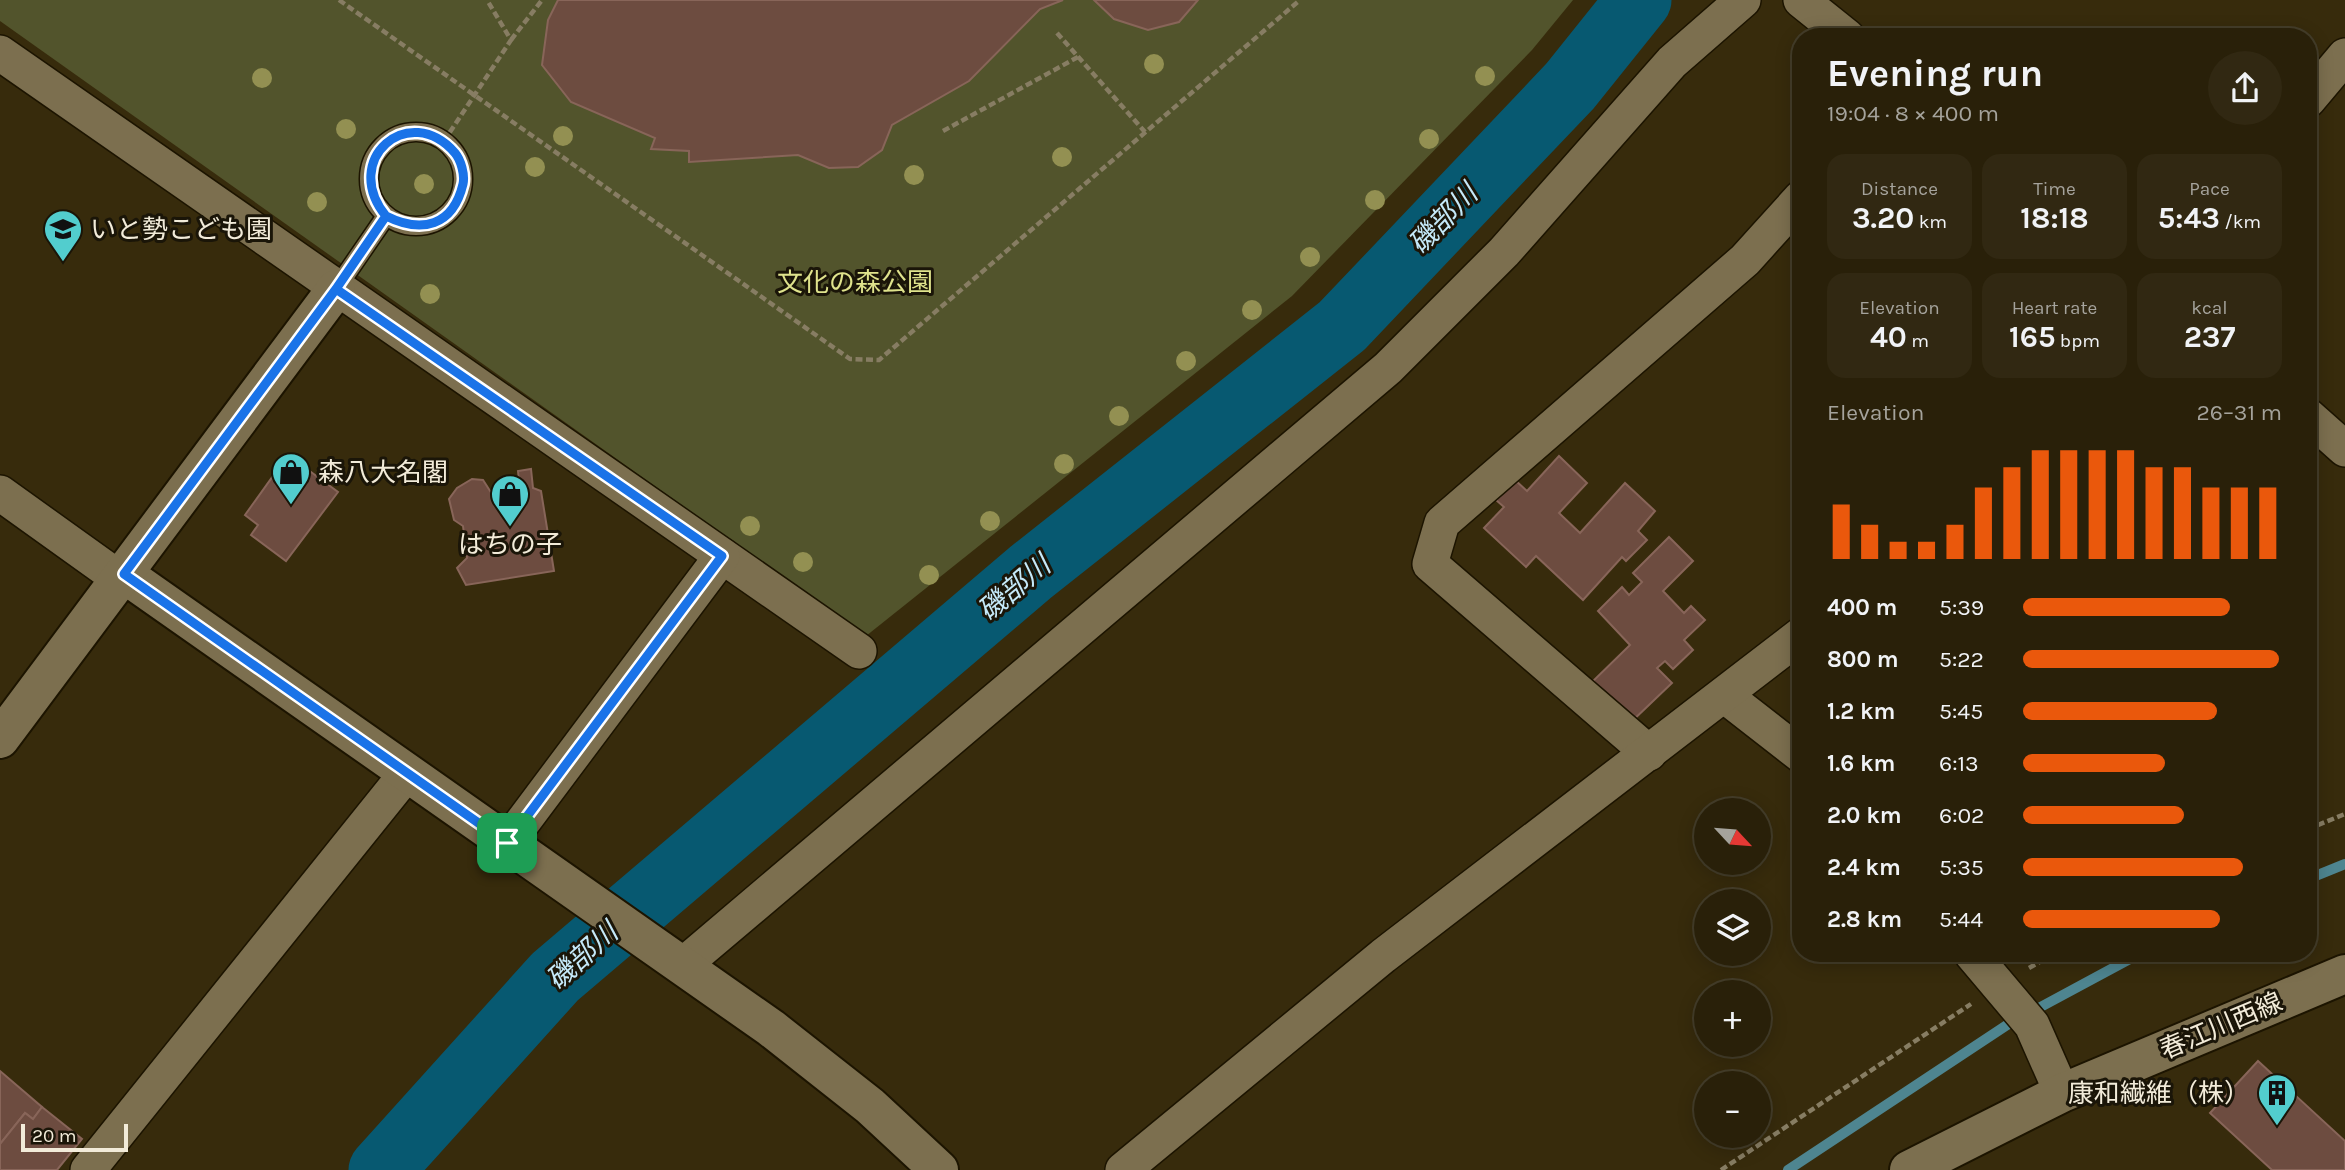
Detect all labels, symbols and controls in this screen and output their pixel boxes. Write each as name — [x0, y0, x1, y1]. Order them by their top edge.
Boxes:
text: Evening run — [1827, 51, 2043, 96]
button: share — [2208, 51, 2282, 125]
text: 19:04 · 8 × 400 m — [1827, 100, 1999, 127]
water label: 磯部川 — [1402, 175, 1486, 261]
text: Distance — [1861, 178, 1938, 200]
text: Time — [2033, 178, 2076, 200]
text: Pace — [2189, 178, 2230, 200]
text: 3.20 — [1852, 200, 1914, 236]
text: 18:18 — [2020, 200, 2089, 236]
text: 5:43 — [2158, 200, 2220, 236]
school or university icon: いと勢こども園 — [42, 208, 84, 263]
text: km — [1914, 211, 1947, 233]
text: /km — [2220, 211, 2261, 233]
place label: いと勢こども園 — [90, 214, 272, 245]
park label: 文化の森公園 — [777, 267, 933, 298]
text: Elevation — [1859, 297, 1940, 319]
text: Heart rate — [2012, 297, 2097, 319]
text: kcal — [2191, 297, 2228, 319]
text: 40 — [1870, 319, 1907, 355]
text: 165 — [2009, 319, 2055, 355]
text: 237 — [2184, 319, 2235, 355]
text: m — [1907, 330, 1929, 352]
text: bpm — [2055, 330, 2100, 352]
text: Elevation — [1827, 399, 1924, 426]
text: 26–31 m — [2196, 399, 2282, 426]
shop icon: 森八大名閣 — [270, 451, 312, 506]
place label: 森八大名閣 — [318, 457, 448, 488]
shop icon: はちの子 — [489, 473, 531, 528]
place label: はちの子 — [458, 529, 562, 560]
water label: 磯部川 — [971, 546, 1059, 628]
text: 400 m — [1827, 594, 1897, 621]
text: 5:39 — [1939, 594, 1984, 621]
text: 800 m — [1827, 646, 1899, 673]
text: 5:22 — [1939, 646, 1984, 673]
text: 1.2 km — [1827, 698, 1895, 725]
text: 5:45 — [1939, 698, 1983, 725]
text: 1.6 km — [1827, 750, 1895, 777]
text: 6:13 — [1939, 750, 1979, 777]
north arrow — [1694, 798, 1771, 875]
map controls — [1694, 798, 1771, 1148]
text: 2.0 km — [1827, 802, 1902, 829]
text: 6:02 — [1939, 802, 1984, 829]
pin — [477, 813, 537, 873]
icon: arrive — [488, 824, 526, 862]
text: 2.4 km — [1827, 854, 1901, 881]
text: 5:35 — [1939, 854, 1984, 881]
button: layers — [1694, 889, 1771, 966]
text: 2.8 km — [1827, 906, 1902, 933]
text: 5:44 — [1939, 906, 1983, 933]
water label: 磯部川 — [540, 914, 626, 996]
button: + — [1694, 980, 1771, 1057]
street label: 春江川西線 — [2155, 986, 2287, 1066]
button: − — [1694, 1071, 1771, 1148]
building icon: 康和繊維（株） — [2256, 1072, 2298, 1127]
place label: 康和繊維（株） — [2068, 1078, 2250, 1109]
scale bar — [21, 1121, 128, 1153]
text: 20 m — [32, 1125, 77, 1147]

